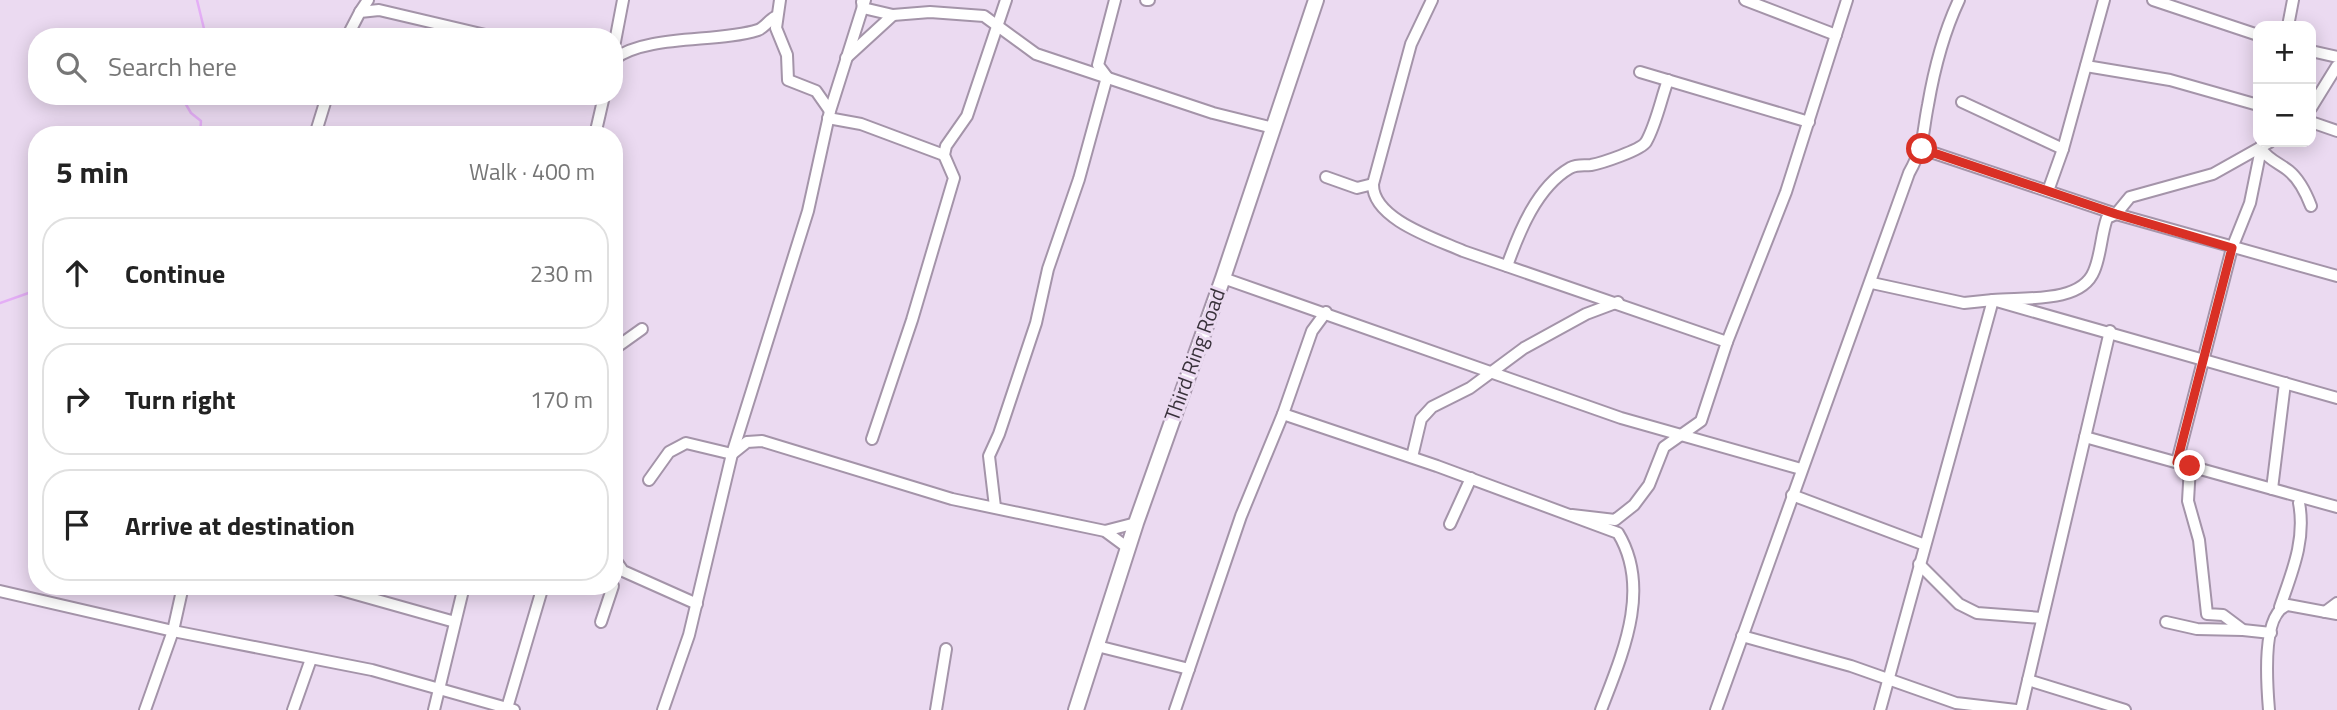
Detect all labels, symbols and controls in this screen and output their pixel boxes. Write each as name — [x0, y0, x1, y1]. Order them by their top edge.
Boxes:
map controls — [2253, 21, 2316, 147]
button: + — [2253, 21, 2316, 84]
search box — [28, 28, 623, 105]
text: Search here — [108, 47, 237, 86]
icon: search — [52, 48, 90, 86]
button: − — [2253, 84, 2316, 147]
route start — [1906, 133, 1937, 164]
text: 5 min — [56, 149, 129, 195]
text: Walk · 400 m — [469, 154, 595, 189]
icon: ahead — [58, 254, 96, 292]
text: Continue — [125, 254, 225, 293]
text: 230 m — [530, 256, 593, 291]
street label: Third Ring Road — [1155, 284, 1233, 426]
icon: right — [58, 380, 96, 418]
text: Turn right — [125, 380, 236, 419]
text: 170 m — [530, 382, 593, 417]
route end — [2174, 450, 2205, 481]
icon: arrive — [58, 506, 96, 544]
text: Arrive at destination — [125, 506, 355, 545]

